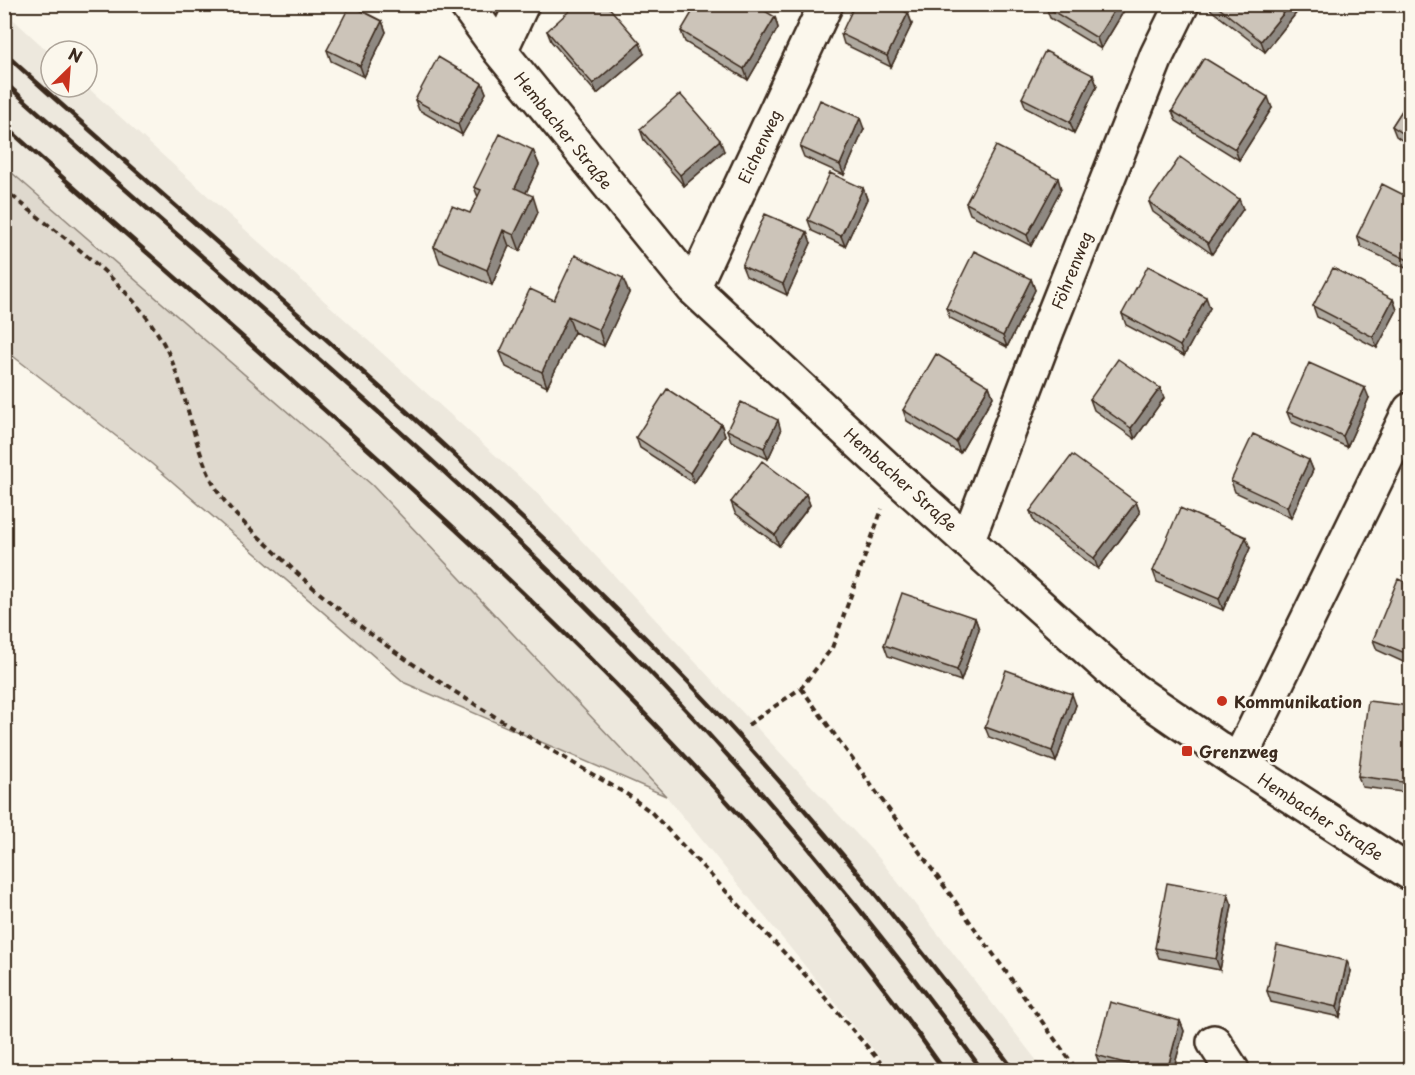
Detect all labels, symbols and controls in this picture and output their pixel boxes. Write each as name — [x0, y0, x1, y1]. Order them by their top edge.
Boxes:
north arrow — [39, 39, 99, 99]
text: N — [65, 41, 87, 68]
street label: Hembacher Straße — [509, 66, 619, 194]
street label: Eichenweg — [731, 105, 787, 187]
street label: Föhrenweg — [1044, 227, 1098, 313]
street label: Hembacher Straße — [839, 422, 963, 536]
place label: Kommunikation — [1234, 689, 1362, 713]
marker: Kommunikation — [1215, 694, 1229, 708]
place label: Grenzweg — [1199, 739, 1278, 763]
marker: Grenzweg — [1180, 744, 1194, 758]
street label: Hembacher Straße — [1254, 766, 1388, 866]

